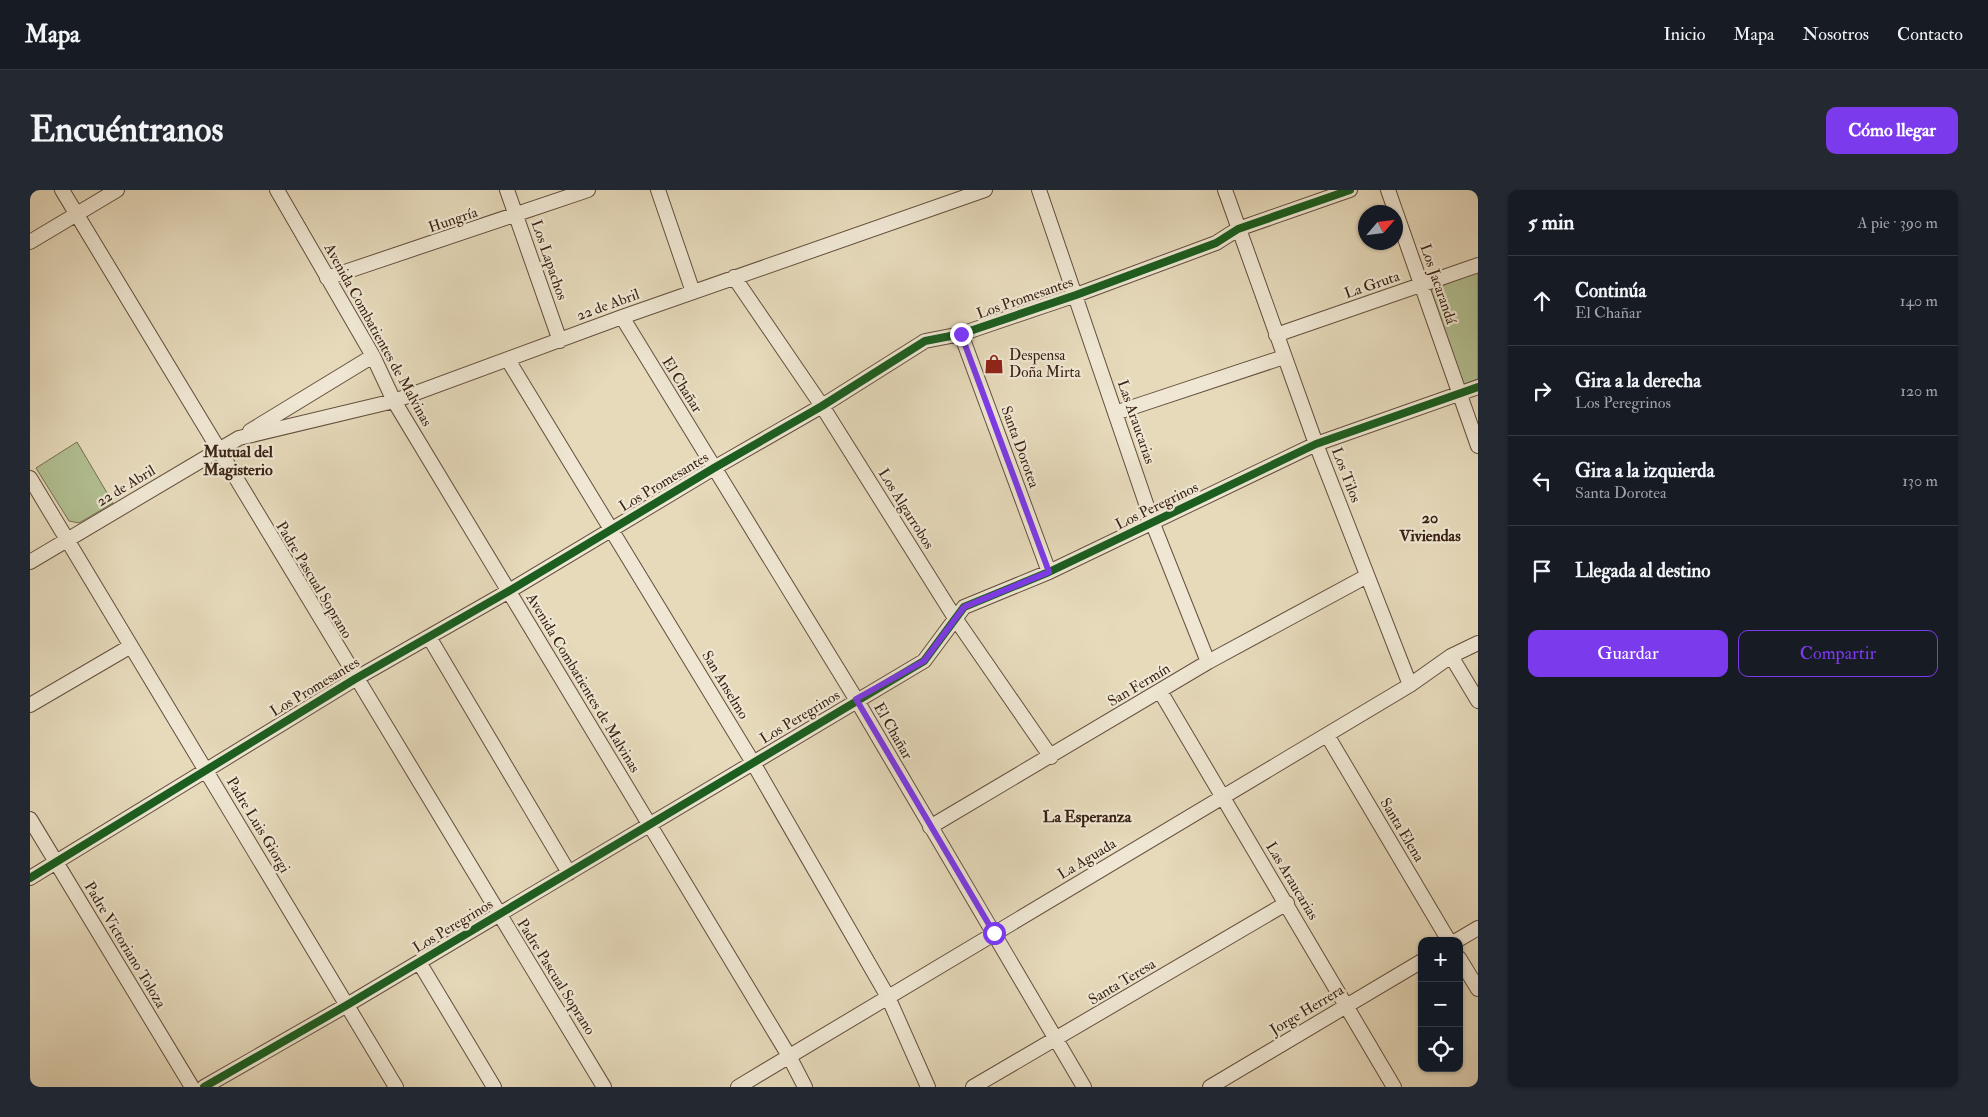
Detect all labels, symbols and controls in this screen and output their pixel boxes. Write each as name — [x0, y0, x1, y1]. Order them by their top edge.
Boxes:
text: Mapa — [25, 19, 80, 50]
text: Inicio — [1663, 23, 1705, 46]
text: Mapa — [1733, 23, 1775, 46]
text: Nosotros — [1803, 23, 1869, 46]
text: Contacto — [1897, 23, 1963, 46]
button: Cómo llegar — [1826, 107, 1958, 154]
text: Encuéntranos — [30, 108, 223, 152]
street label: Hungría — [426, 202, 481, 237]
north arrow — [1358, 205, 1403, 250]
text: 5 min — [1528, 209, 1574, 236]
text: A pie · 390 m — [1857, 213, 1938, 233]
street label: Los Lapachos — [525, 217, 572, 303]
street label: Avenida Combatientes de Malvinas — [319, 239, 436, 430]
street label: Los Jacarandá — [1414, 241, 1461, 328]
street label: La Gruta — [1342, 266, 1403, 303]
street label: Los Promesantes — [974, 273, 1076, 323]
text: Continúa — [1575, 279, 1646, 303]
street label: 22 de Abril — [574, 285, 642, 325]
icon: ahead — [1528, 287, 1556, 315]
text: 140 m — [1900, 291, 1938, 311]
text: El Chañar — [1575, 303, 1641, 323]
route end — [950, 323, 973, 346]
place label: Despensa Doña Mirta — [1009, 346, 1081, 382]
shop icon: Despensa Doña Mirta — [983, 353, 1005, 375]
street label: El Chañar — [657, 354, 707, 417]
text: Gira a la derecha — [1575, 369, 1701, 393]
icon: right — [1528, 377, 1556, 405]
street label: Las Araucarias — [1113, 378, 1159, 466]
text: 120 m — [1900, 381, 1938, 401]
text: Los Peregrinos — [1575, 393, 1671, 413]
street label: Santa Dorotea — [996, 403, 1044, 491]
district label: Mutual del Magisterio — [202, 442, 274, 481]
street label: Los Tilos — [1327, 445, 1365, 505]
street label: Los Promesantes — [616, 448, 712, 516]
text: Gira a la izquierda — [1575, 459, 1714, 483]
street label: 22 de Abril — [93, 461, 159, 511]
street label: Los Algarrobos — [874, 465, 938, 553]
icon: left — [1528, 467, 1556, 495]
text: 130 m — [1902, 471, 1938, 491]
street label: Los Peregrinos — [1112, 478, 1202, 534]
text: Santa Dorotea — [1575, 483, 1667, 503]
district label: 20 Viviendas — [1398, 508, 1461, 546]
street label: Padre Pascual Soprano — [271, 518, 356, 643]
icon: arrive — [1528, 557, 1556, 585]
text: Llegada al destino — [1575, 559, 1710, 583]
street label: Avenida Combatientes de Malvinas — [521, 589, 644, 776]
button: Guardar — [1528, 630, 1728, 677]
button: Compartir — [1738, 630, 1938, 677]
street label: San Anselmo — [697, 647, 753, 723]
street label: Los Promesantes — [267, 653, 363, 721]
street label: San Fermín — [1104, 659, 1174, 711]
street label: Los Peregrinos — [757, 686, 843, 748]
street label: El Chañar — [869, 699, 917, 763]
street label: Padre Luis Giorgi — [222, 774, 294, 876]
street label: Santa Elena — [1376, 795, 1429, 866]
district label: La Esperanza — [1043, 807, 1132, 828]
street label: La Aguada — [1054, 834, 1120, 884]
street label: Las Araucarias — [1261, 839, 1323, 923]
street label: Padre Victoriano Toloza — [80, 878, 171, 1012]
street label: Los Peregrinos — [410, 895, 496, 957]
street label: Padre Pascual Soprano — [512, 915, 599, 1039]
route start — [983, 922, 1006, 945]
map controls — [1418, 937, 1463, 1072]
button: + — [1418, 937, 1463, 982]
street label: Santa Teresa — [1085, 954, 1160, 1009]
street label: Jorge Herrera — [1266, 980, 1349, 1041]
button: − — [1418, 982, 1463, 1027]
button: locate — [1418, 1027, 1463, 1072]

